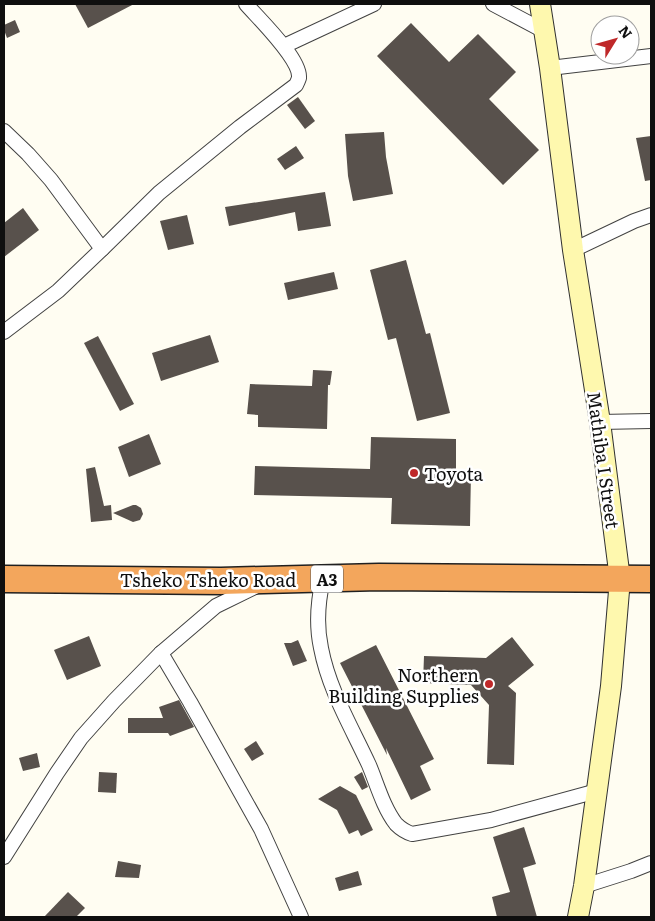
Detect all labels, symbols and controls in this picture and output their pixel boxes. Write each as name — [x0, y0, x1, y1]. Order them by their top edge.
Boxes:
north arrow — [590, 15, 640, 65]
text: N — [615, 21, 638, 42]
street label: Mathiba I Street — [581, 390, 627, 531]
place label: Toyota — [424, 460, 484, 487]
marker: Toyota — [408, 467, 420, 479]
street label: Tsheko Tsheko Road — [120, 566, 296, 593]
road number: A3 — [311, 566, 343, 592]
place label: Northern Building Supplies — [328, 661, 479, 709]
marker: Northern Building Supplies — [483, 678, 495, 690]

